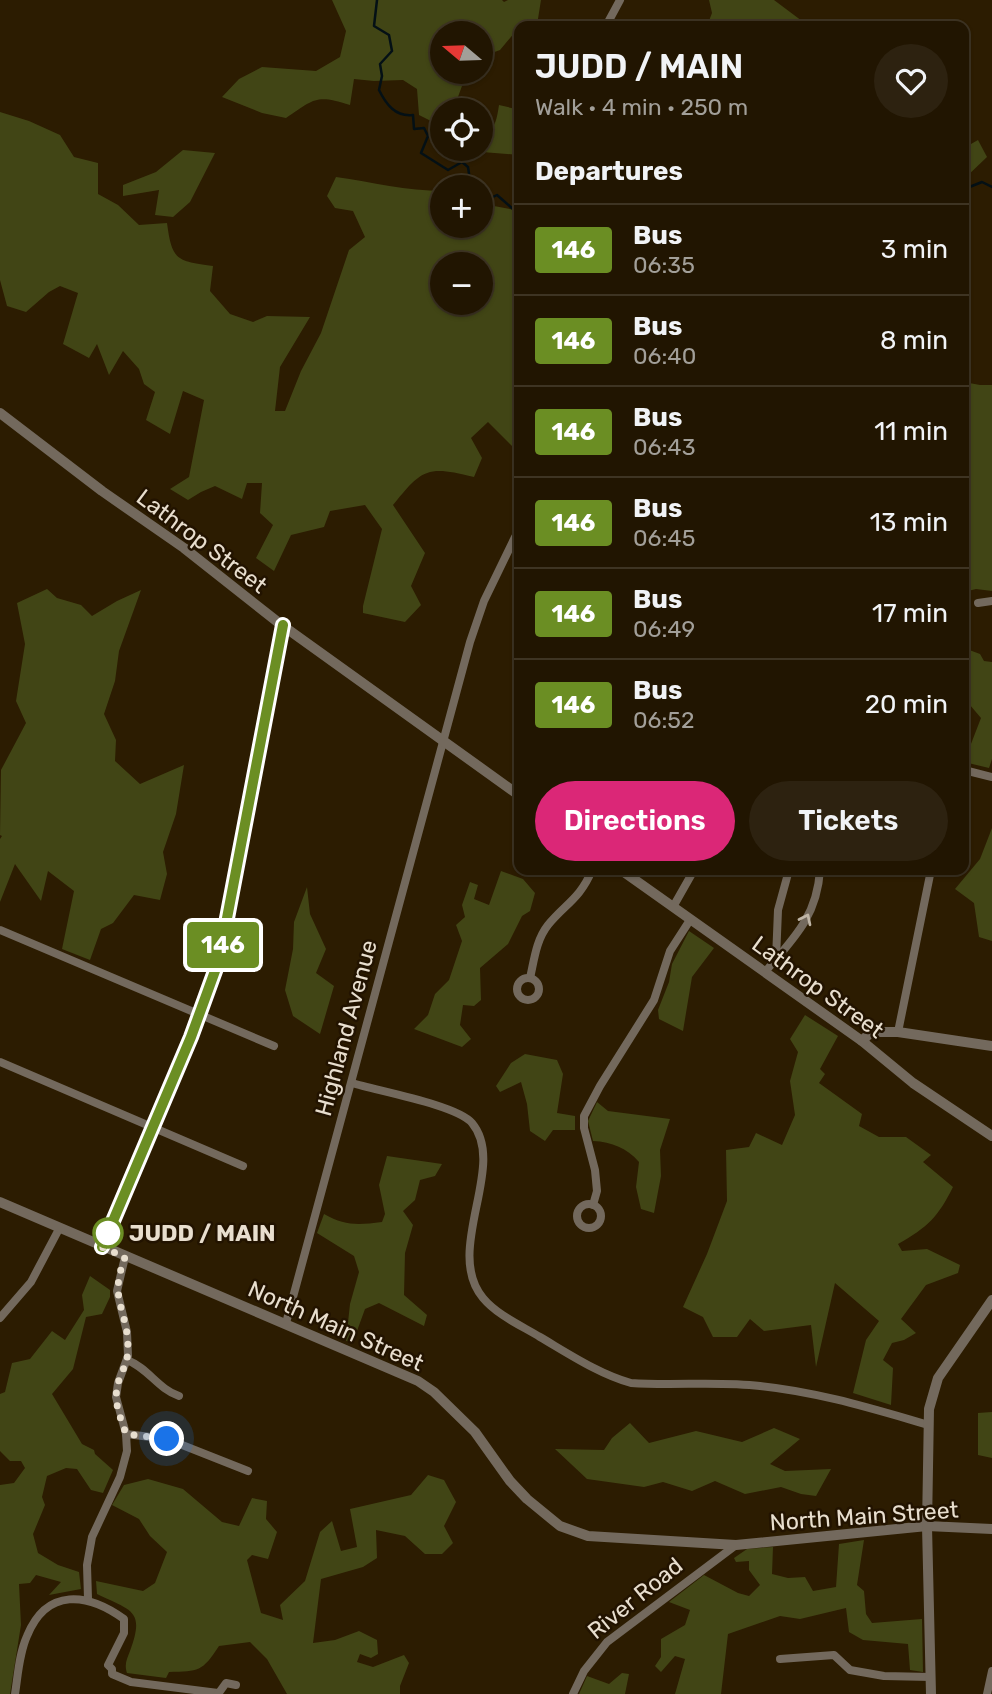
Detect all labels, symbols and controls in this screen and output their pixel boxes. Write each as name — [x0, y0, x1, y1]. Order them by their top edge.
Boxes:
north arrow — [430, 21, 494, 84]
map controls — [430, 21, 493, 315]
button: heart — [874, 44, 948, 118]
text: JUDD / MAIN — [535, 47, 743, 86]
text: Walk · 4 min · 250 m — [535, 93, 748, 121]
button: locate — [430, 98, 493, 161]
text: Departures — [535, 156, 683, 187]
button: + — [430, 175, 493, 238]
text: Bus — [633, 220, 682, 251]
text: 3 min — [881, 234, 948, 265]
text: 146 — [552, 236, 595, 264]
text: 06:35 — [633, 251, 695, 279]
button: − — [430, 252, 493, 315]
text: Bus — [633, 311, 682, 342]
text: 8 min — [880, 325, 948, 356]
text: 146 — [552, 327, 595, 355]
text: 06:40 — [633, 342, 696, 370]
text: Bus — [633, 402, 682, 433]
text: 11 min — [874, 416, 948, 447]
text: 146 — [552, 418, 595, 446]
text: 06:43 — [633, 433, 695, 461]
street label: Lathrop Street — [131, 483, 273, 599]
text: Bus — [633, 493, 682, 524]
text: 13 min — [870, 507, 948, 538]
text: 146 — [552, 509, 595, 537]
text: 06:45 — [633, 524, 695, 552]
text: Bus — [633, 584, 682, 615]
text: 17 min — [872, 598, 948, 629]
text: 146 — [552, 600, 595, 628]
text: 06:49 — [633, 615, 695, 643]
text: Bus — [633, 675, 682, 706]
text: 20 min — [865, 689, 948, 720]
text: 146 — [552, 691, 595, 719]
text: 06:52 — [633, 706, 695, 734]
button: Directions — [535, 781, 735, 861]
button: Tickets — [749, 781, 948, 861]
one-way arrow — [798, 914, 812, 926]
line badge: 146 — [183, 922, 263, 968]
street label: Lathrop Street — [747, 930, 889, 1044]
text: 146 — [201, 931, 245, 959]
street label: Highland Avenue — [309, 937, 383, 1119]
marker: JUDD / MAIN — [93, 1218, 123, 1248]
place label: JUDD / MAIN — [129, 1219, 276, 1247]
street label: North Main Street — [244, 1275, 428, 1377]
your location — [149, 1421, 184, 1456]
street label: North Main Street — [769, 1495, 959, 1537]
street label: River Road — [582, 1551, 688, 1645]

